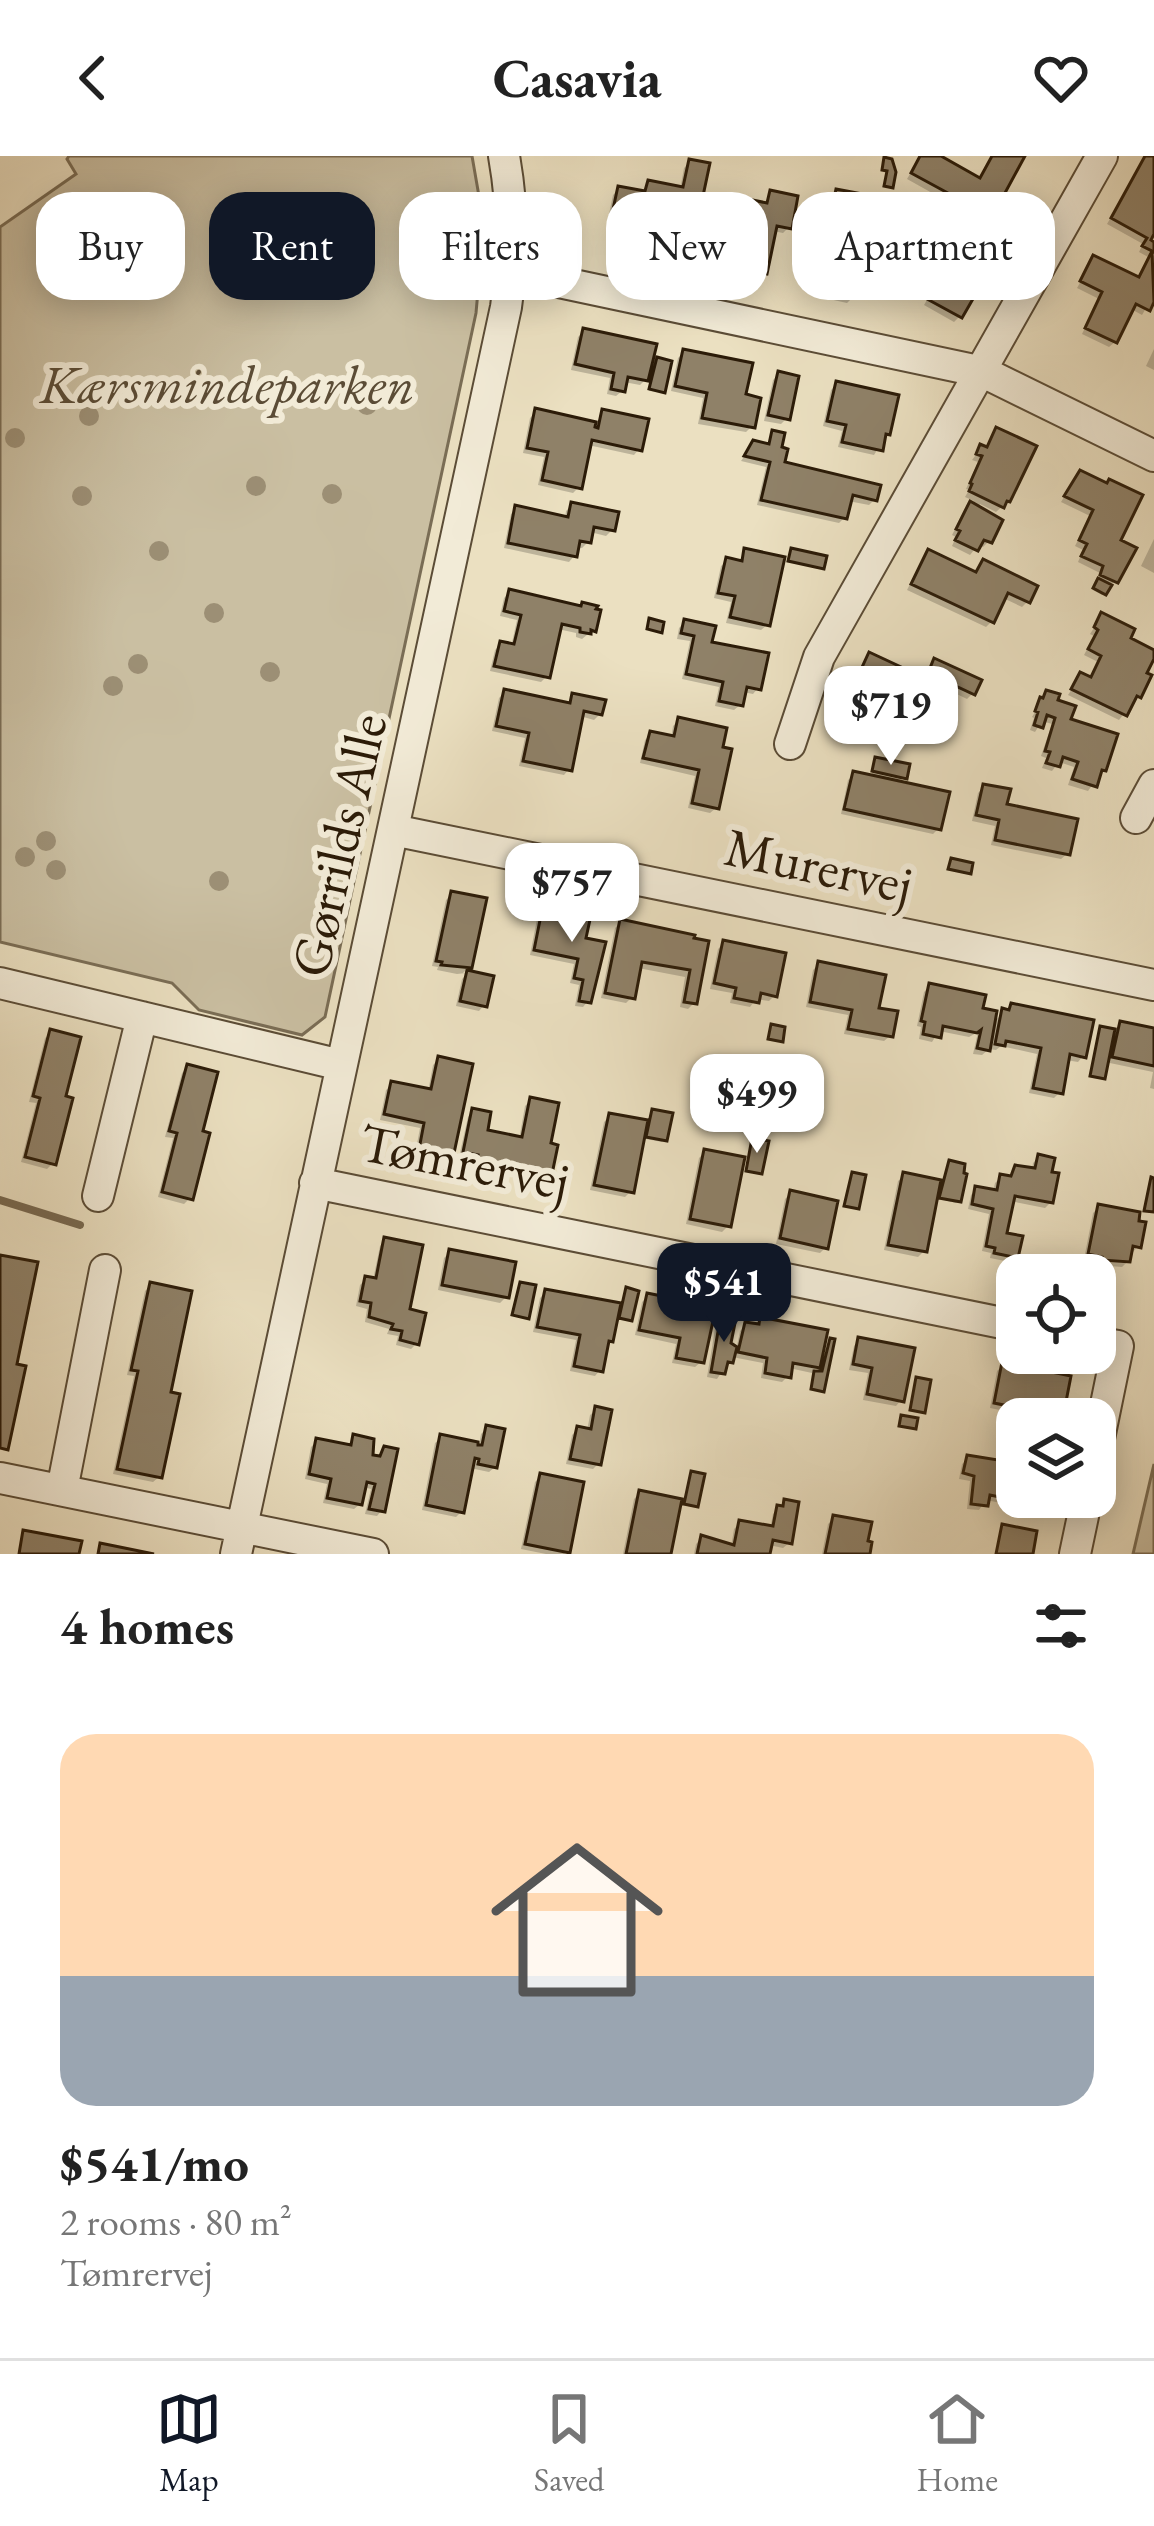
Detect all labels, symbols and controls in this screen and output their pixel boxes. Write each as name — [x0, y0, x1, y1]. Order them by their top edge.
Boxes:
text: Casavia — [493, 43, 661, 113]
icon: back — [60, 45, 126, 111]
icon: heart — [1028, 45, 1094, 111]
chip: Buy — [36, 192, 185, 300]
chip: Rent — [209, 192, 375, 300]
chip: Filters — [399, 192, 582, 300]
chip: New — [606, 192, 768, 300]
chip: Apartment — [792, 192, 1055, 300]
park label: Kærsmindeparken — [39, 349, 414, 419]
pin: $719 — [820, 666, 962, 768]
text: $719 — [851, 679, 931, 730]
street label: Gørrilds Alle — [274, 707, 402, 983]
street label: Murervej — [719, 811, 919, 919]
pin: $757 — [501, 843, 643, 945]
text: $757 — [532, 856, 612, 907]
pin: $499 — [686, 1054, 828, 1156]
text: $499 — [717, 1067, 797, 1118]
street label: Tømrervej — [355, 1106, 575, 1216]
pin: $541 — [653, 1243, 795, 1345]
map controls — [996, 1254, 1116, 1518]
button: locate — [996, 1254, 1116, 1374]
text: $541 — [684, 1256, 764, 1307]
button: layers — [996, 1398, 1116, 1518]
text: 4 homes — [60, 1593, 234, 1659]
icon: filters — [1028, 1593, 1094, 1659]
icon: home — [469, 1812, 685, 2028]
text: $541/mo — [60, 2130, 249, 2196]
text: 2 rooms · 80 m² — [60, 2196, 292, 2247]
text: Tømrervej — [60, 2247, 213, 2298]
tab: Map — [156, 2386, 222, 2501]
tab: Saved — [534, 2386, 605, 2501]
tab: Home — [916, 2386, 998, 2501]

